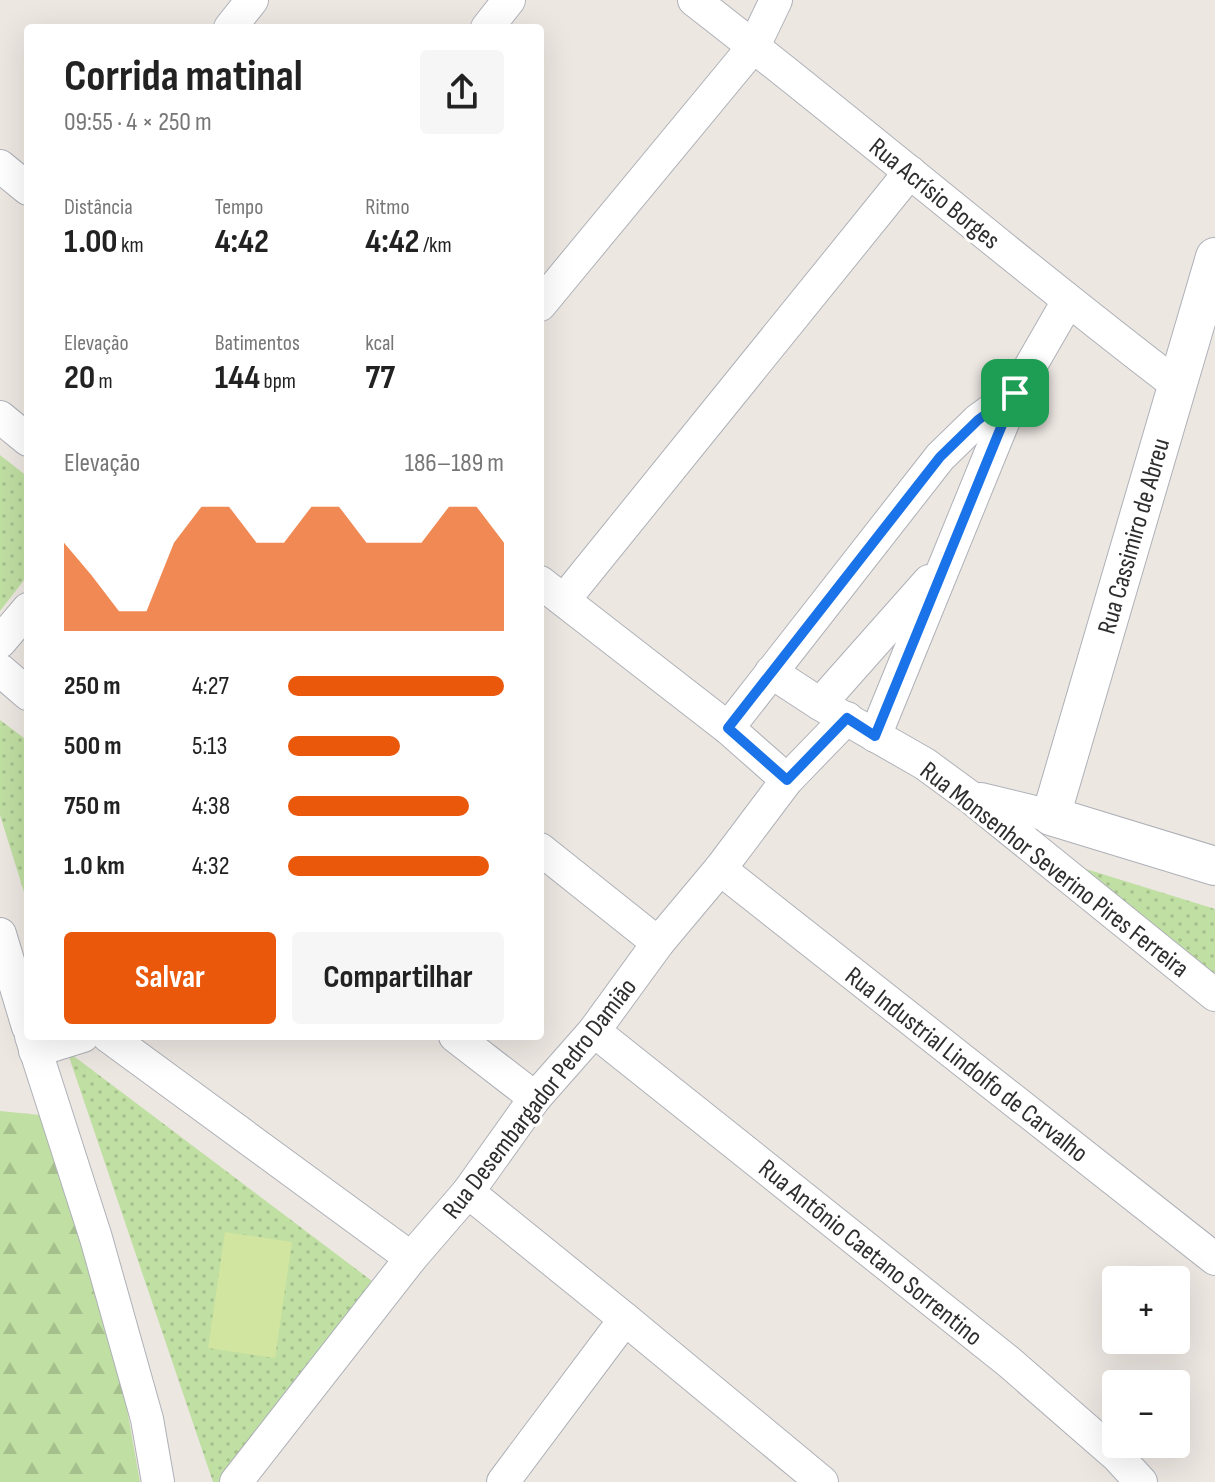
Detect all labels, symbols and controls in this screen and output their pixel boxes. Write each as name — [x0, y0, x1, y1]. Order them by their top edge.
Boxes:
text: Corrida matinal — [64, 50, 303, 103]
button: share — [420, 50, 504, 134]
text: 09:55 · 4 × 250 m — [64, 107, 212, 138]
street label: Rua Acrísio Borges — [862, 132, 1006, 256]
text: Distância — [64, 194, 133, 221]
text: Tempo — [215, 194, 263, 221]
text: Ritmo — [365, 194, 410, 221]
text: 1.00 — [64, 221, 118, 262]
text: 4:42 — [215, 221, 269, 262]
text: 4:42 — [365, 221, 420, 262]
text: km — [118, 232, 144, 259]
text: /km — [420, 232, 452, 259]
text: Elevação — [64, 330, 129, 357]
text: Batimentos — [215, 330, 300, 357]
text: kcal — [365, 330, 394, 357]
text: 20 — [64, 357, 95, 398]
text: 144 — [215, 357, 260, 398]
text: 77 — [365, 357, 395, 398]
pin — [981, 359, 1049, 427]
text: m — [95, 368, 113, 395]
text: bpm — [260, 368, 296, 395]
icon: arrive — [993, 371, 1037, 415]
street label: Rua Cassimiro de Abreu — [1092, 435, 1177, 638]
text: Elevação — [64, 448, 140, 479]
text: 186–189 m — [405, 448, 504, 479]
text: 250 m — [64, 671, 120, 702]
text: 4:27 — [192, 671, 229, 702]
text: 500 m — [64, 731, 121, 762]
text: 5:13 — [192, 731, 227, 762]
street label: Rua Monsenhor Severino Pires Ferreira — [914, 756, 1195, 985]
text: 750 m — [64, 791, 120, 822]
text: 4:38 — [192, 791, 230, 822]
text: 1.0 km — [64, 851, 125, 882]
text: 4:32 — [192, 851, 229, 882]
button: Salvar — [64, 932, 276, 1024]
button: Compartilhar — [292, 932, 504, 1024]
street label: Rua Industrial Lindolfo de Carvalho — [839, 961, 1094, 1170]
street label: Rua Desembargador Pedro Damião — [437, 972, 644, 1225]
street label: Rua Antônio Caetano Sorrentino — [752, 1153, 988, 1353]
map controls — [1102, 1266, 1190, 1458]
button: + — [1102, 1266, 1190, 1354]
button: − — [1102, 1370, 1190, 1458]

